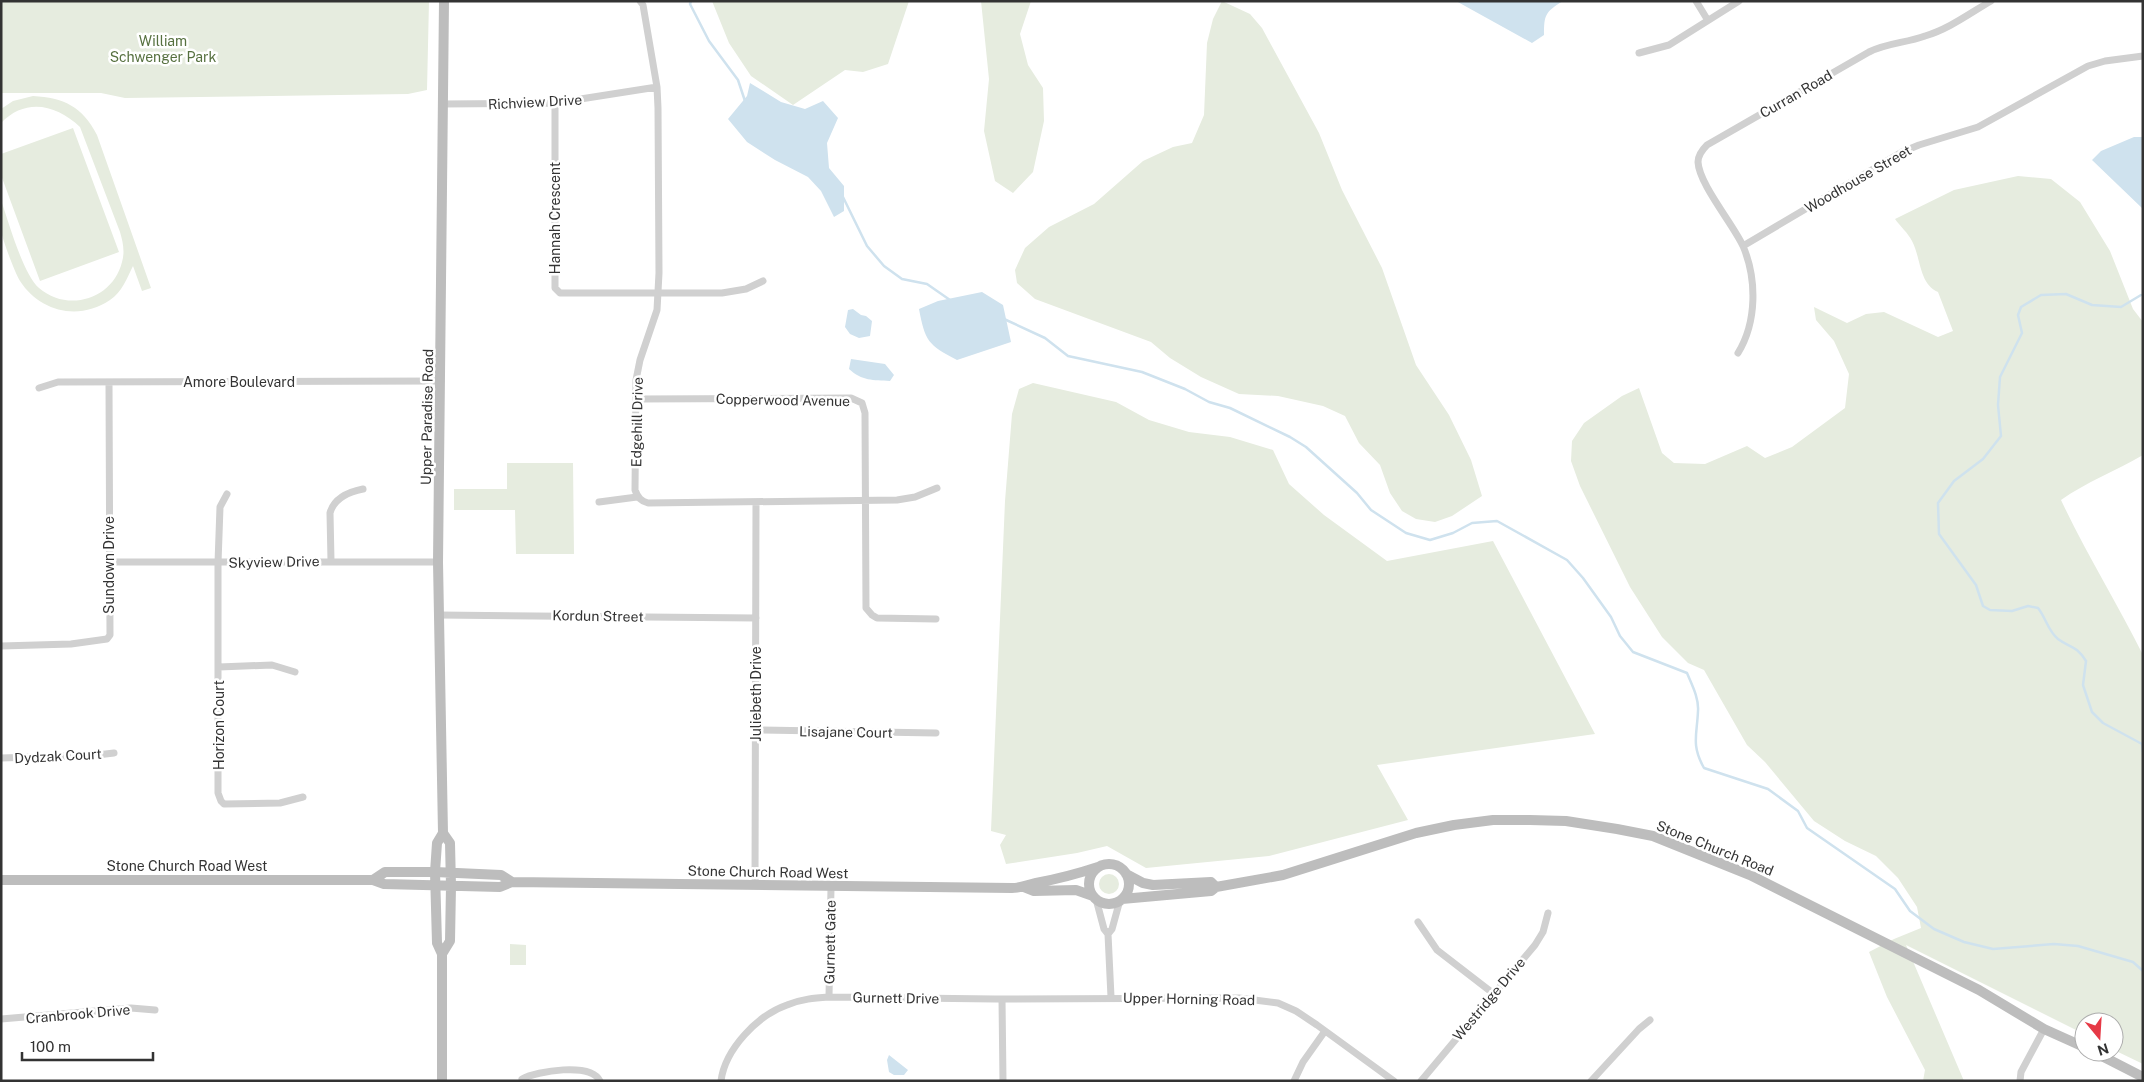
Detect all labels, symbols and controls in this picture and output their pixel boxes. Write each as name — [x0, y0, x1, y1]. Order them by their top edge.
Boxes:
park label: William Schwenger Park — [110, 33, 216, 65]
street label: Curran Road — [1757, 67, 1835, 121]
street label: Richview Drive — [487, 92, 583, 112]
street label: Woodhouse Street — [1802, 142, 1914, 216]
street label: Hannah Crescent — [547, 162, 563, 274]
street label: Upper Paradise Road — [418, 349, 436, 485]
street label: Amore Boulevard — [183, 374, 295, 390]
street label: Edgehill Drive — [628, 377, 646, 467]
street label: Copperwood Avenue — [716, 391, 850, 409]
street label: Sundown Drive — [101, 516, 117, 614]
street label: Skyview Drive — [228, 553, 320, 571]
street label: Kordun Street — [552, 607, 644, 625]
street label: Juliebeth Drive — [748, 646, 764, 742]
street label: Horizon Court — [211, 680, 227, 770]
street label: Lisajane Court — [799, 723, 893, 741]
street label: Dydzak Court — [14, 746, 102, 766]
street label: Stone Church Road — [1654, 817, 1776, 879]
street label: Stone Church Road West — [106, 858, 268, 874]
street label: Stone Church Road West — [687, 863, 849, 881]
street label: Gurnett Gate — [821, 900, 839, 984]
street label: Westridge Drive — [1450, 954, 1528, 1044]
street label: Gurnett Drive — [852, 989, 940, 1007]
street label: Upper Horning Road — [1123, 990, 1255, 1008]
street label: Cranbrook Drive — [25, 1001, 131, 1027]
north arrow — [2074, 1012, 2124, 1062]
scale bar — [22, 1030, 154, 1062]
text: 100 m — [30, 1038, 71, 1055]
text: N — [2095, 1040, 2111, 1059]

